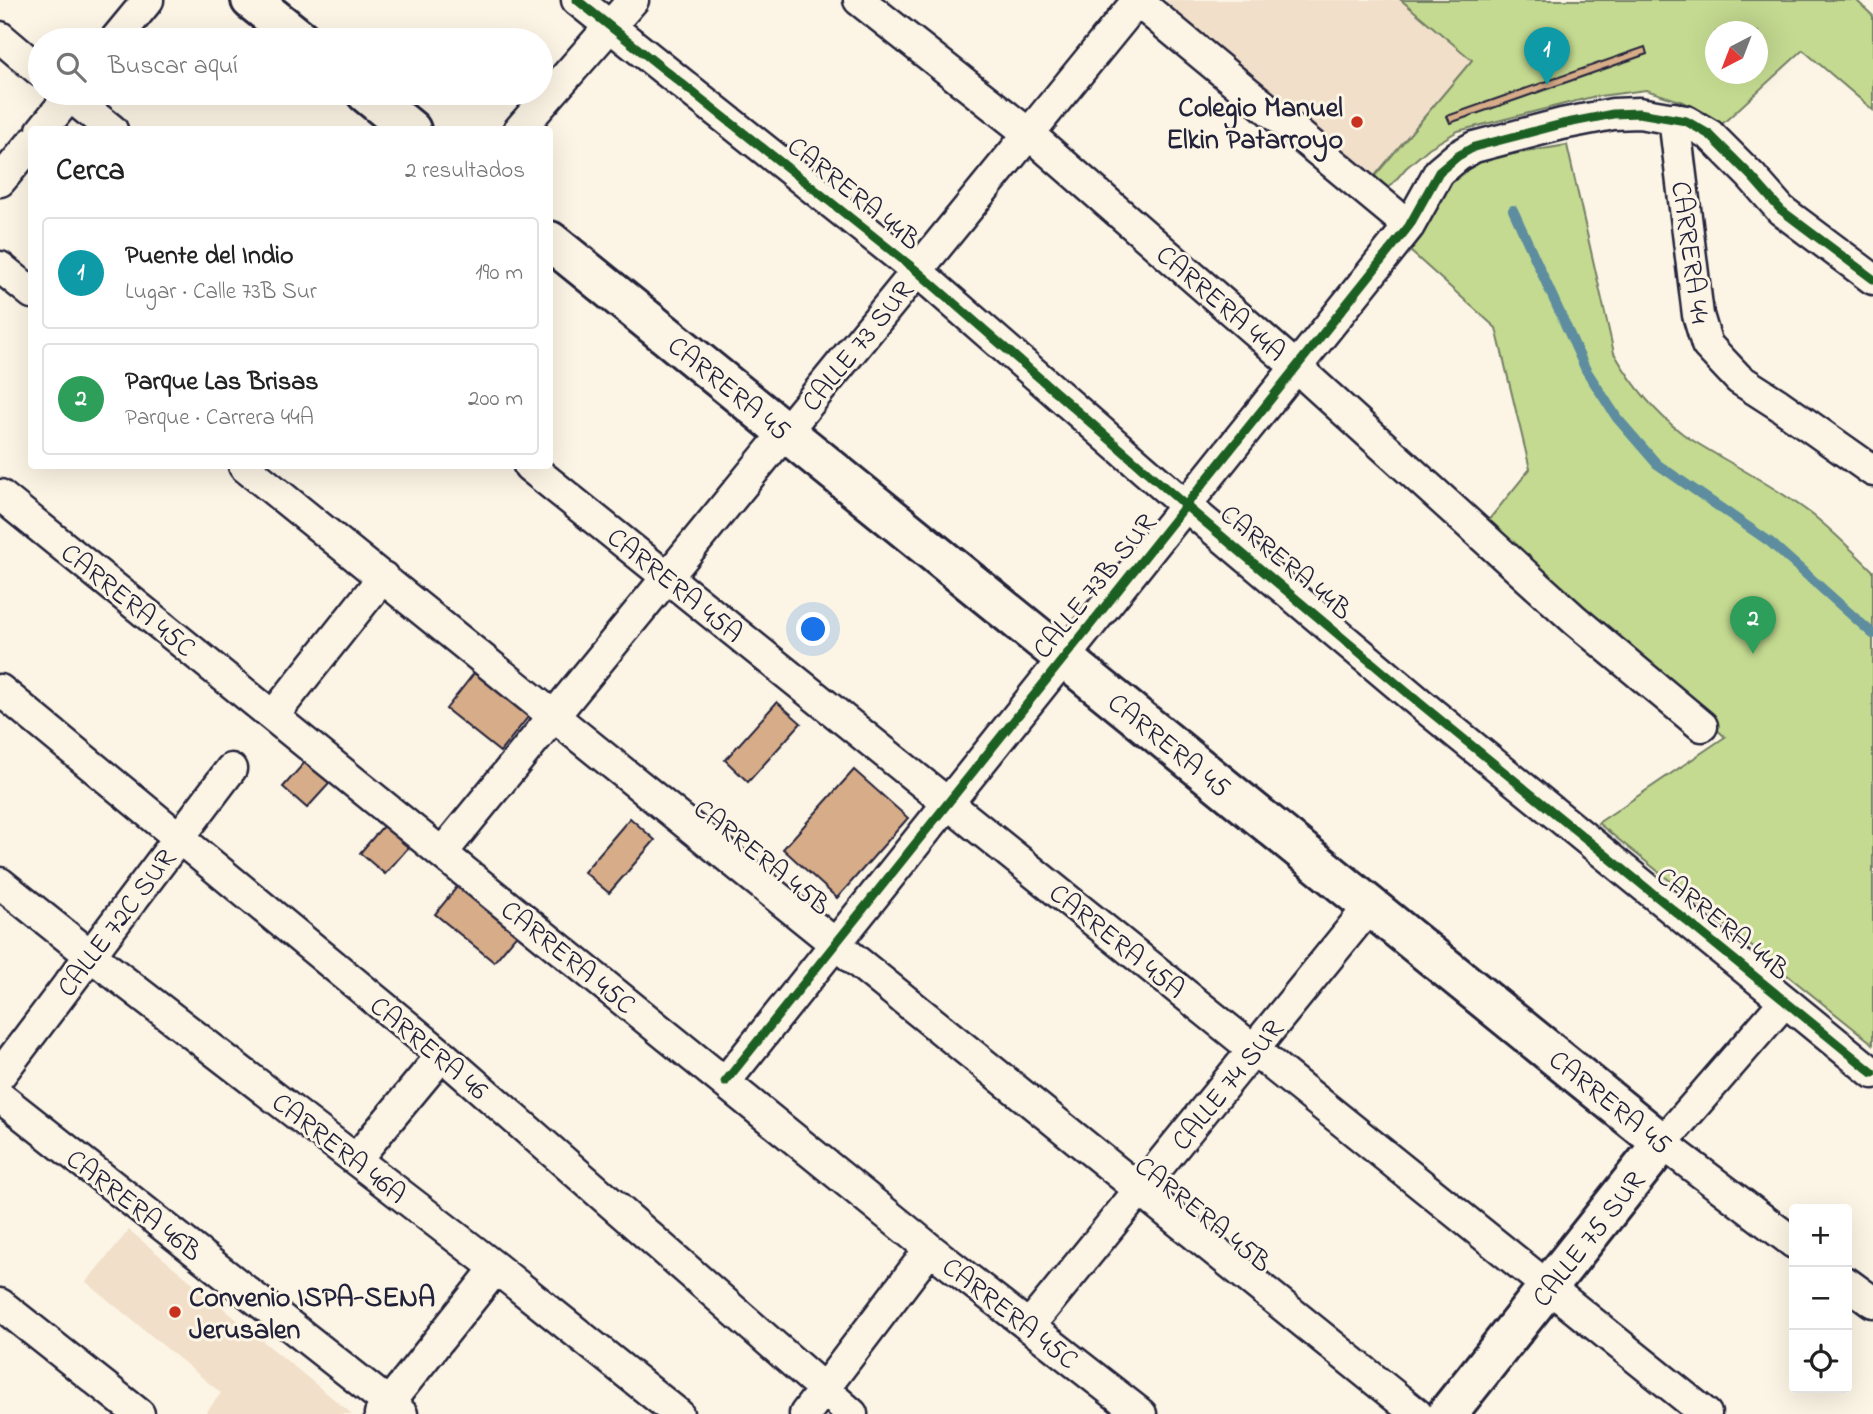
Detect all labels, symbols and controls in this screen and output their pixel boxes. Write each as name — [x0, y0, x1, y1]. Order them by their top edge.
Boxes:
north arrow — [1705, 21, 1768, 84]
pin: 1 — [1524, 27, 1570, 85]
search box — [28, 28, 553, 105]
icon: search — [52, 48, 90, 86]
text: Buscar aquí — [108, 48, 238, 86]
place label: Colegio Manuel Elkin Patarroyo — [1166, 89, 1343, 162]
marker: Colegio Manuel Elkin Patarroyo — [1349, 114, 1365, 130]
street label: CARRERA 44B — [777, 128, 929, 262]
text: Cerca — [56, 150, 125, 194]
text: 2 resultados — [405, 155, 525, 188]
street label: CARRERA 44 — [1658, 179, 1719, 327]
street label: CARRERA 44A — [1146, 236, 1294, 373]
text: Puente del Indio — [125, 238, 294, 276]
text: 1 — [77, 257, 85, 290]
text: 190 m — [475, 257, 523, 290]
street label: CALLE 73 SUR — [793, 272, 925, 422]
text: Lugar · Calle 73B Sur — [125, 276, 317, 309]
street label: CARRERA 45 — [657, 327, 798, 452]
text: Parque Las Brisas — [125, 364, 319, 402]
text: 2 — [75, 383, 87, 416]
text: 200 m — [468, 383, 523, 416]
text: Parque · Carrera 44A — [125, 402, 314, 435]
street label: CARRERA 44B — [1209, 496, 1360, 632]
street label: CALLE 73B SUR — [1024, 505, 1168, 669]
street label: CARRERA 45A — [597, 519, 751, 655]
street label: CARRERA 45C — [50, 534, 203, 669]
pin: 2 — [1730, 596, 1776, 654]
your location — [796, 612, 830, 646]
street label: CARRERA 45 — [1097, 684, 1238, 809]
street label: CARRERA 45B — [683, 790, 838, 927]
street label: CALLE 72C SUR — [48, 841, 188, 1007]
street label: CARRERA 44B — [1646, 858, 1798, 992]
street label: CARRERA 45A — [1039, 875, 1193, 1011]
street label: CARRERA 45C — [490, 891, 643, 1026]
street label: CARRERA 46 — [359, 988, 496, 1112]
street label: CALLE 74 SUR — [1163, 1011, 1295, 1161]
street label: CARRERA 45 — [1538, 1041, 1679, 1166]
street label: CARRERA 46A — [262, 1084, 414, 1216]
street label: CARRERA 46B — [56, 1140, 210, 1273]
street label: CARRERA 45B — [1124, 1147, 1279, 1284]
street label: CALLE 75 SUR — [1523, 1163, 1656, 1317]
map controls — [1789, 1204, 1852, 1393]
button: + — [1789, 1204, 1852, 1267]
street label: CARRERA 45C — [932, 1248, 1086, 1381]
button: − — [1789, 1267, 1852, 1330]
place label: Convenio ISPA-SENA Jerusalen — [189, 1279, 435, 1352]
marker: Convenio ISPA-SENA Jerusalen — [167, 1304, 183, 1320]
button: locate — [1789, 1330, 1852, 1393]

